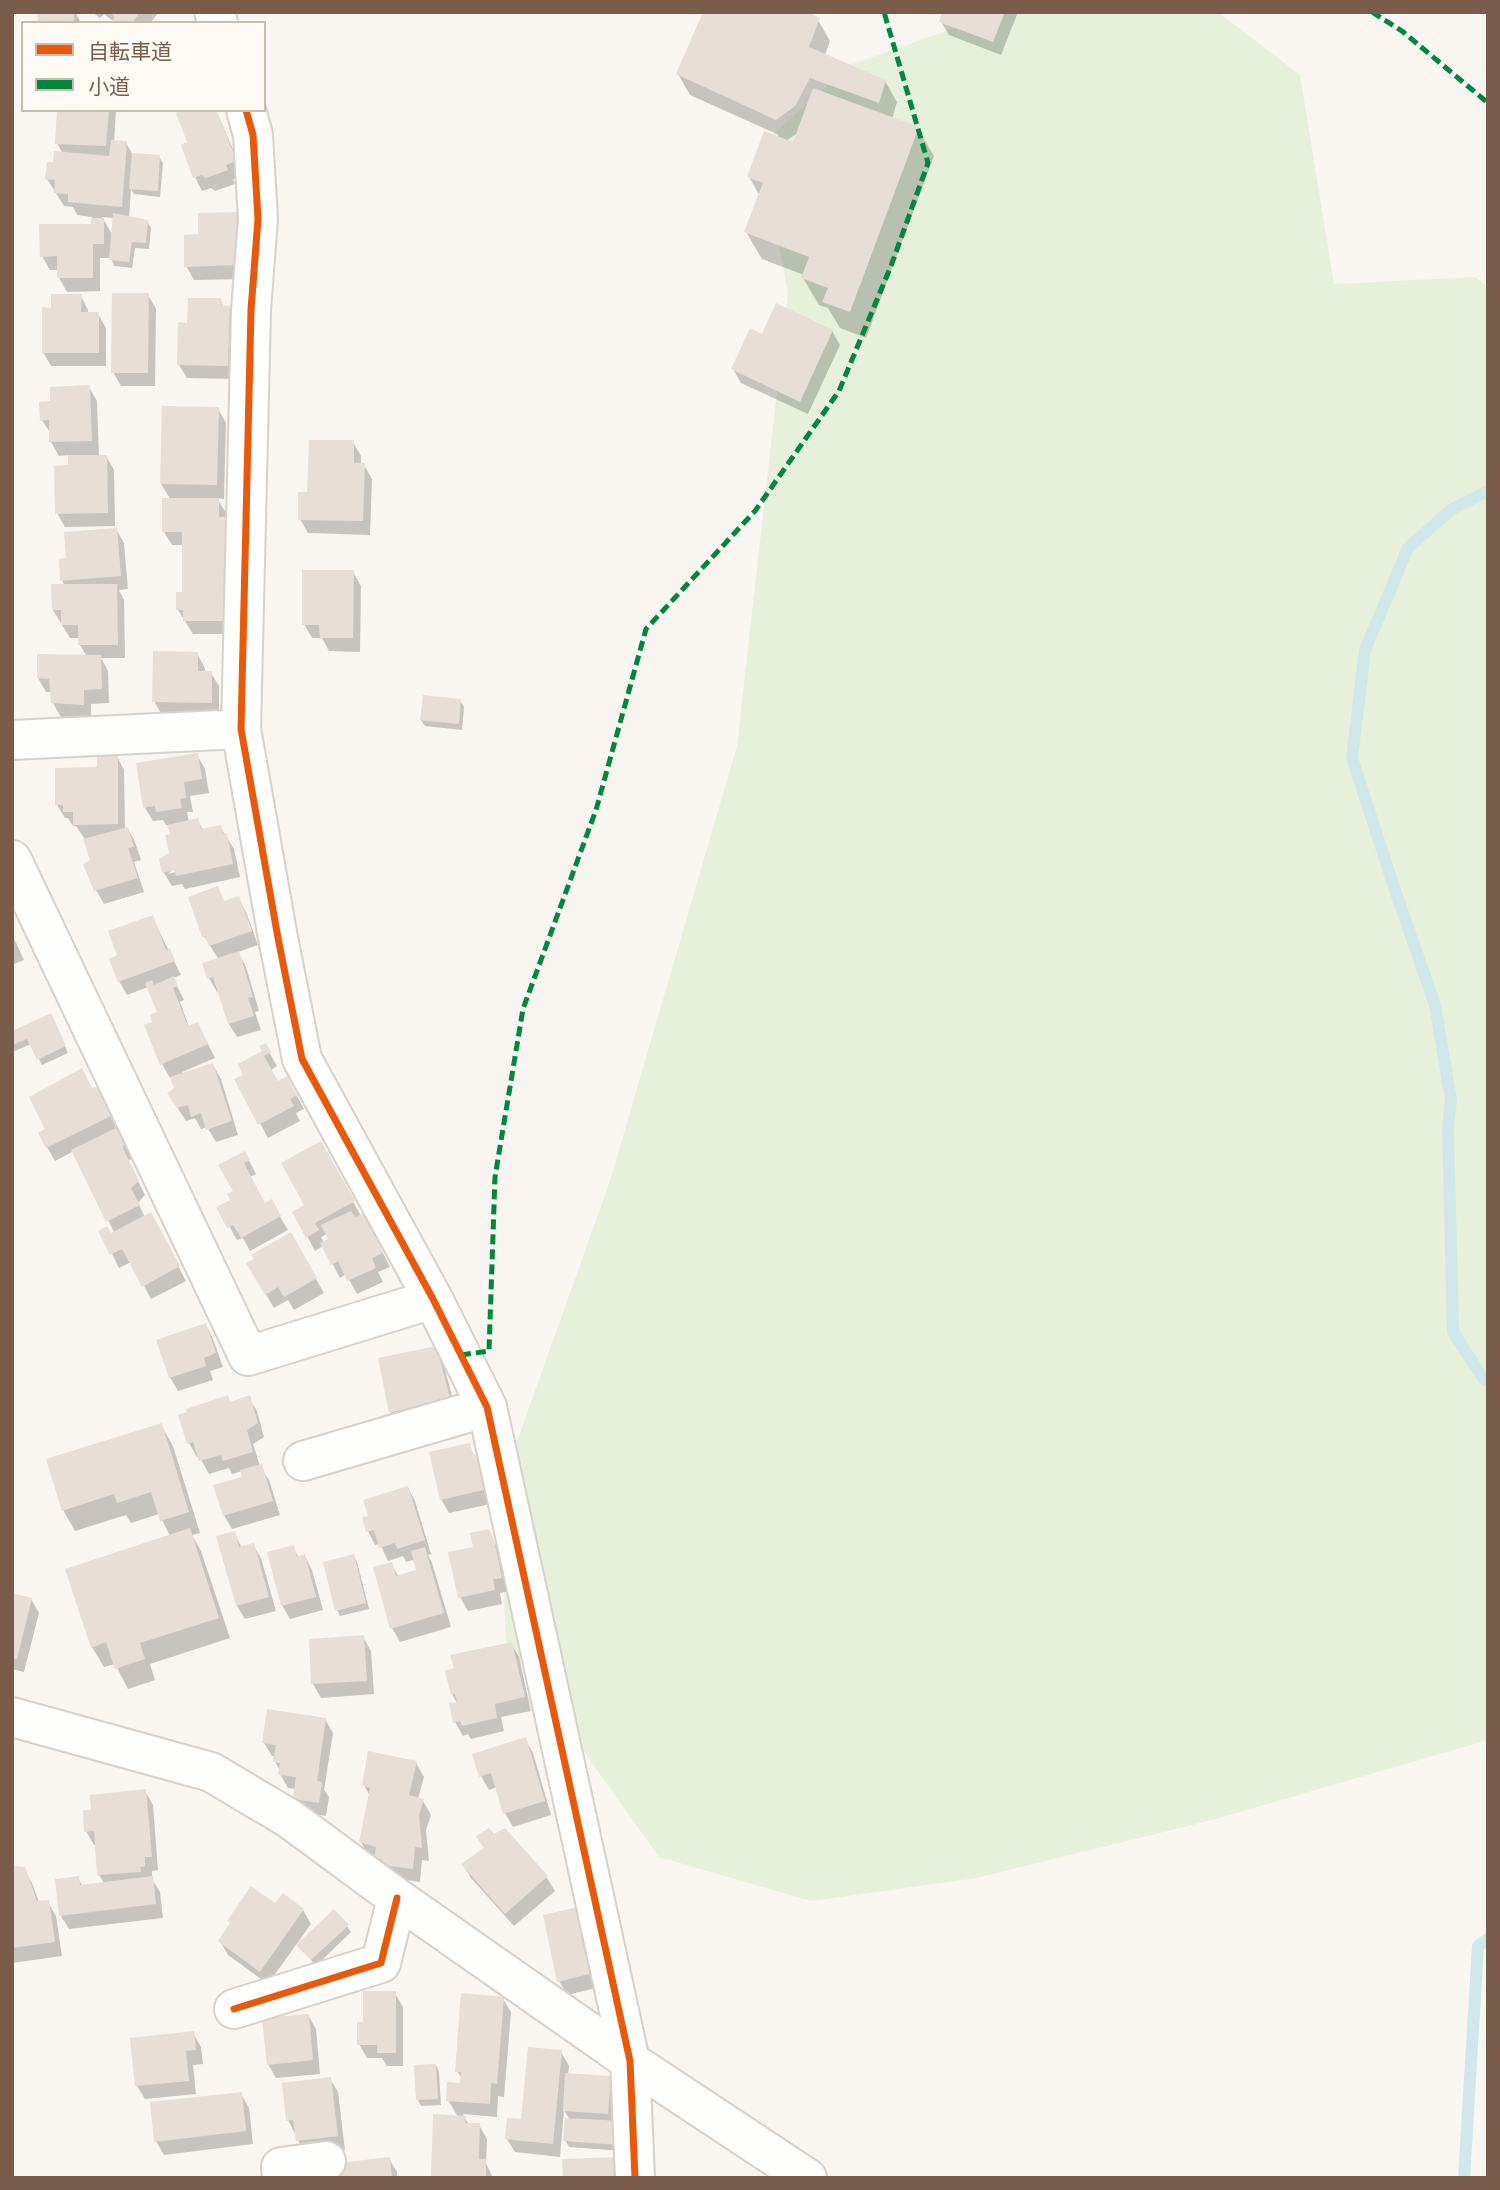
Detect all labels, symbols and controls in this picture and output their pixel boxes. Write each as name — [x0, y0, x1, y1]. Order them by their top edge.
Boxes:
legend — [21, 21, 266, 112]
text: 自転車道 — [88, 39, 172, 65]
text: 小道 — [88, 74, 130, 100]

